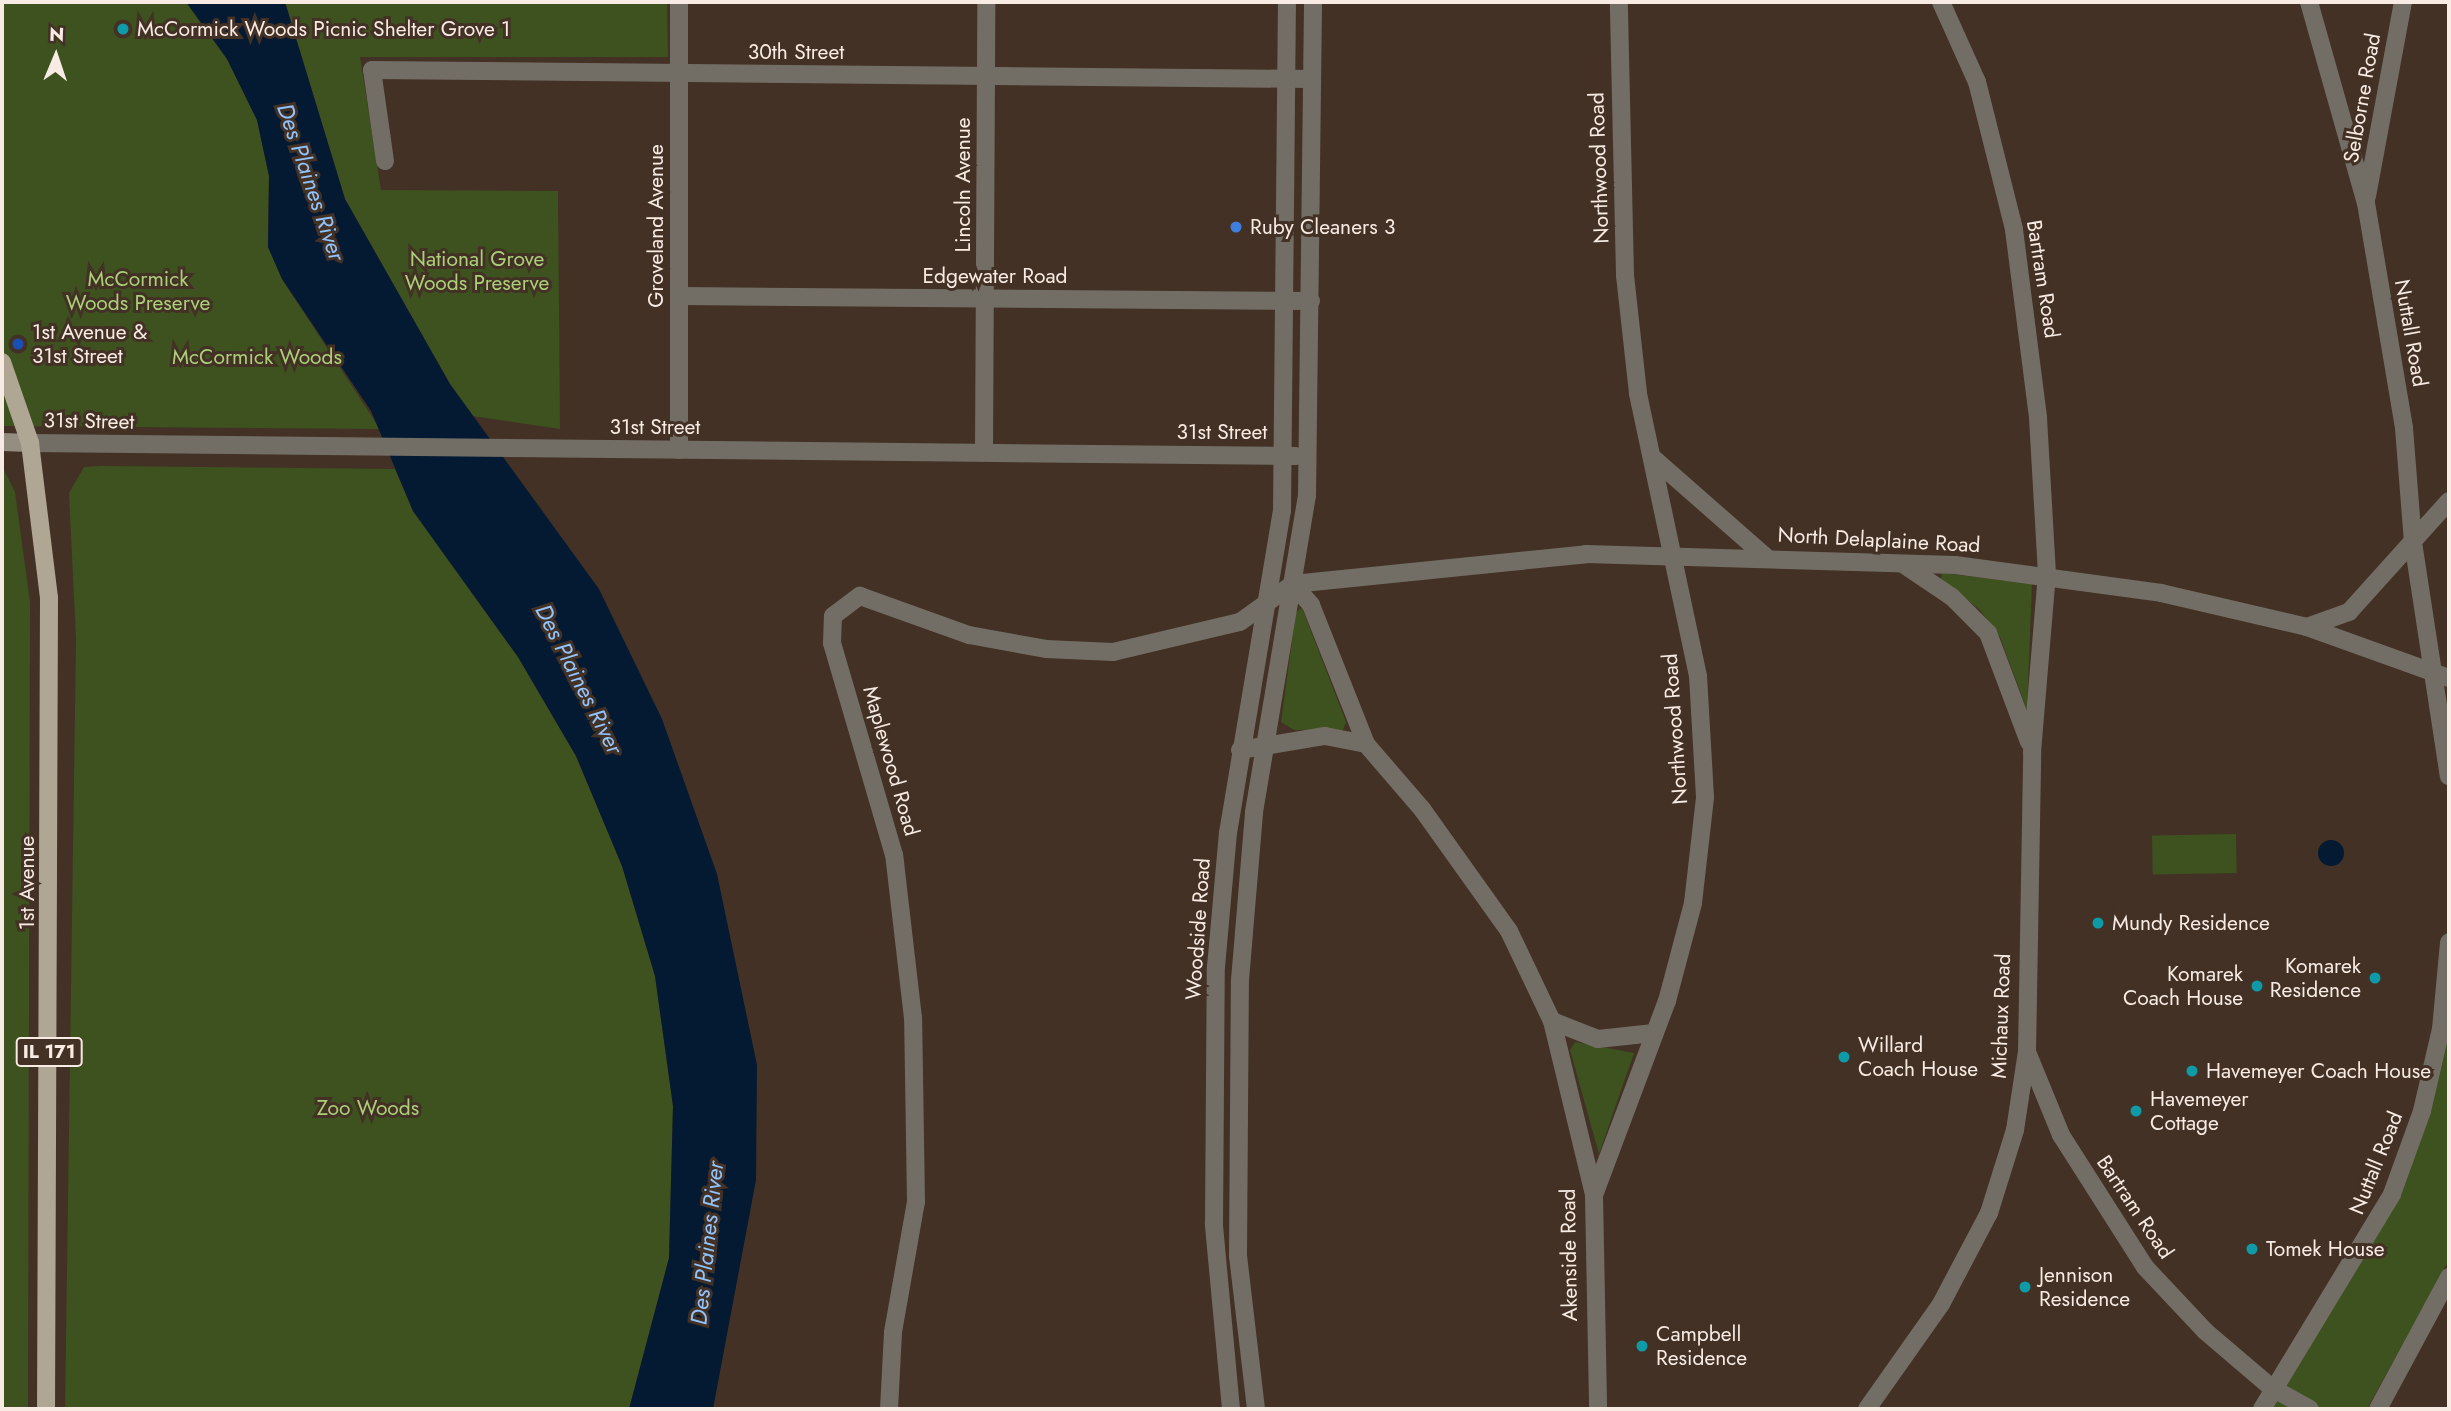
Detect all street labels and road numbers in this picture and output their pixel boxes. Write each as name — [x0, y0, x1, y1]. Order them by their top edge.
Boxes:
street label: Selborne Road — [2338, 31, 2386, 165]
street label: 30th Street — [748, 39, 844, 65]
street label: Northwood Road — [1584, 92, 1614, 244]
street label: Lincoln Avenue — [950, 117, 976, 253]
street label: Groveland Avenue — [643, 144, 669, 308]
street label: Bartram Road — [2021, 218, 2065, 340]
street label: Edgewater Road — [922, 263, 1068, 289]
street label: Nuttall Road — [2389, 277, 2433, 389]
street label: 31st Street — [43, 408, 135, 434]
street label: 31st Street — [610, 414, 700, 440]
street label: 31st Street — [1177, 419, 1267, 445]
street label: North Delaplaine Road — [1777, 522, 1981, 558]
street label: Northwood Road — [1657, 653, 1693, 805]
street label: Maplewood Road — [858, 683, 924, 839]
street label: 1st Avenue — [14, 836, 40, 930]
street label: Woodside Road — [1180, 857, 1216, 1001]
street label: Michaux Road — [1986, 953, 2016, 1079]
road number: IL 171 — [14, 1036, 84, 1068]
street label: Nuttall Road — [2344, 1108, 2408, 1218]
street label: Bartram Road — [2091, 1150, 2179, 1264]
street label: Akenside Road — [1555, 1188, 1583, 1322]

